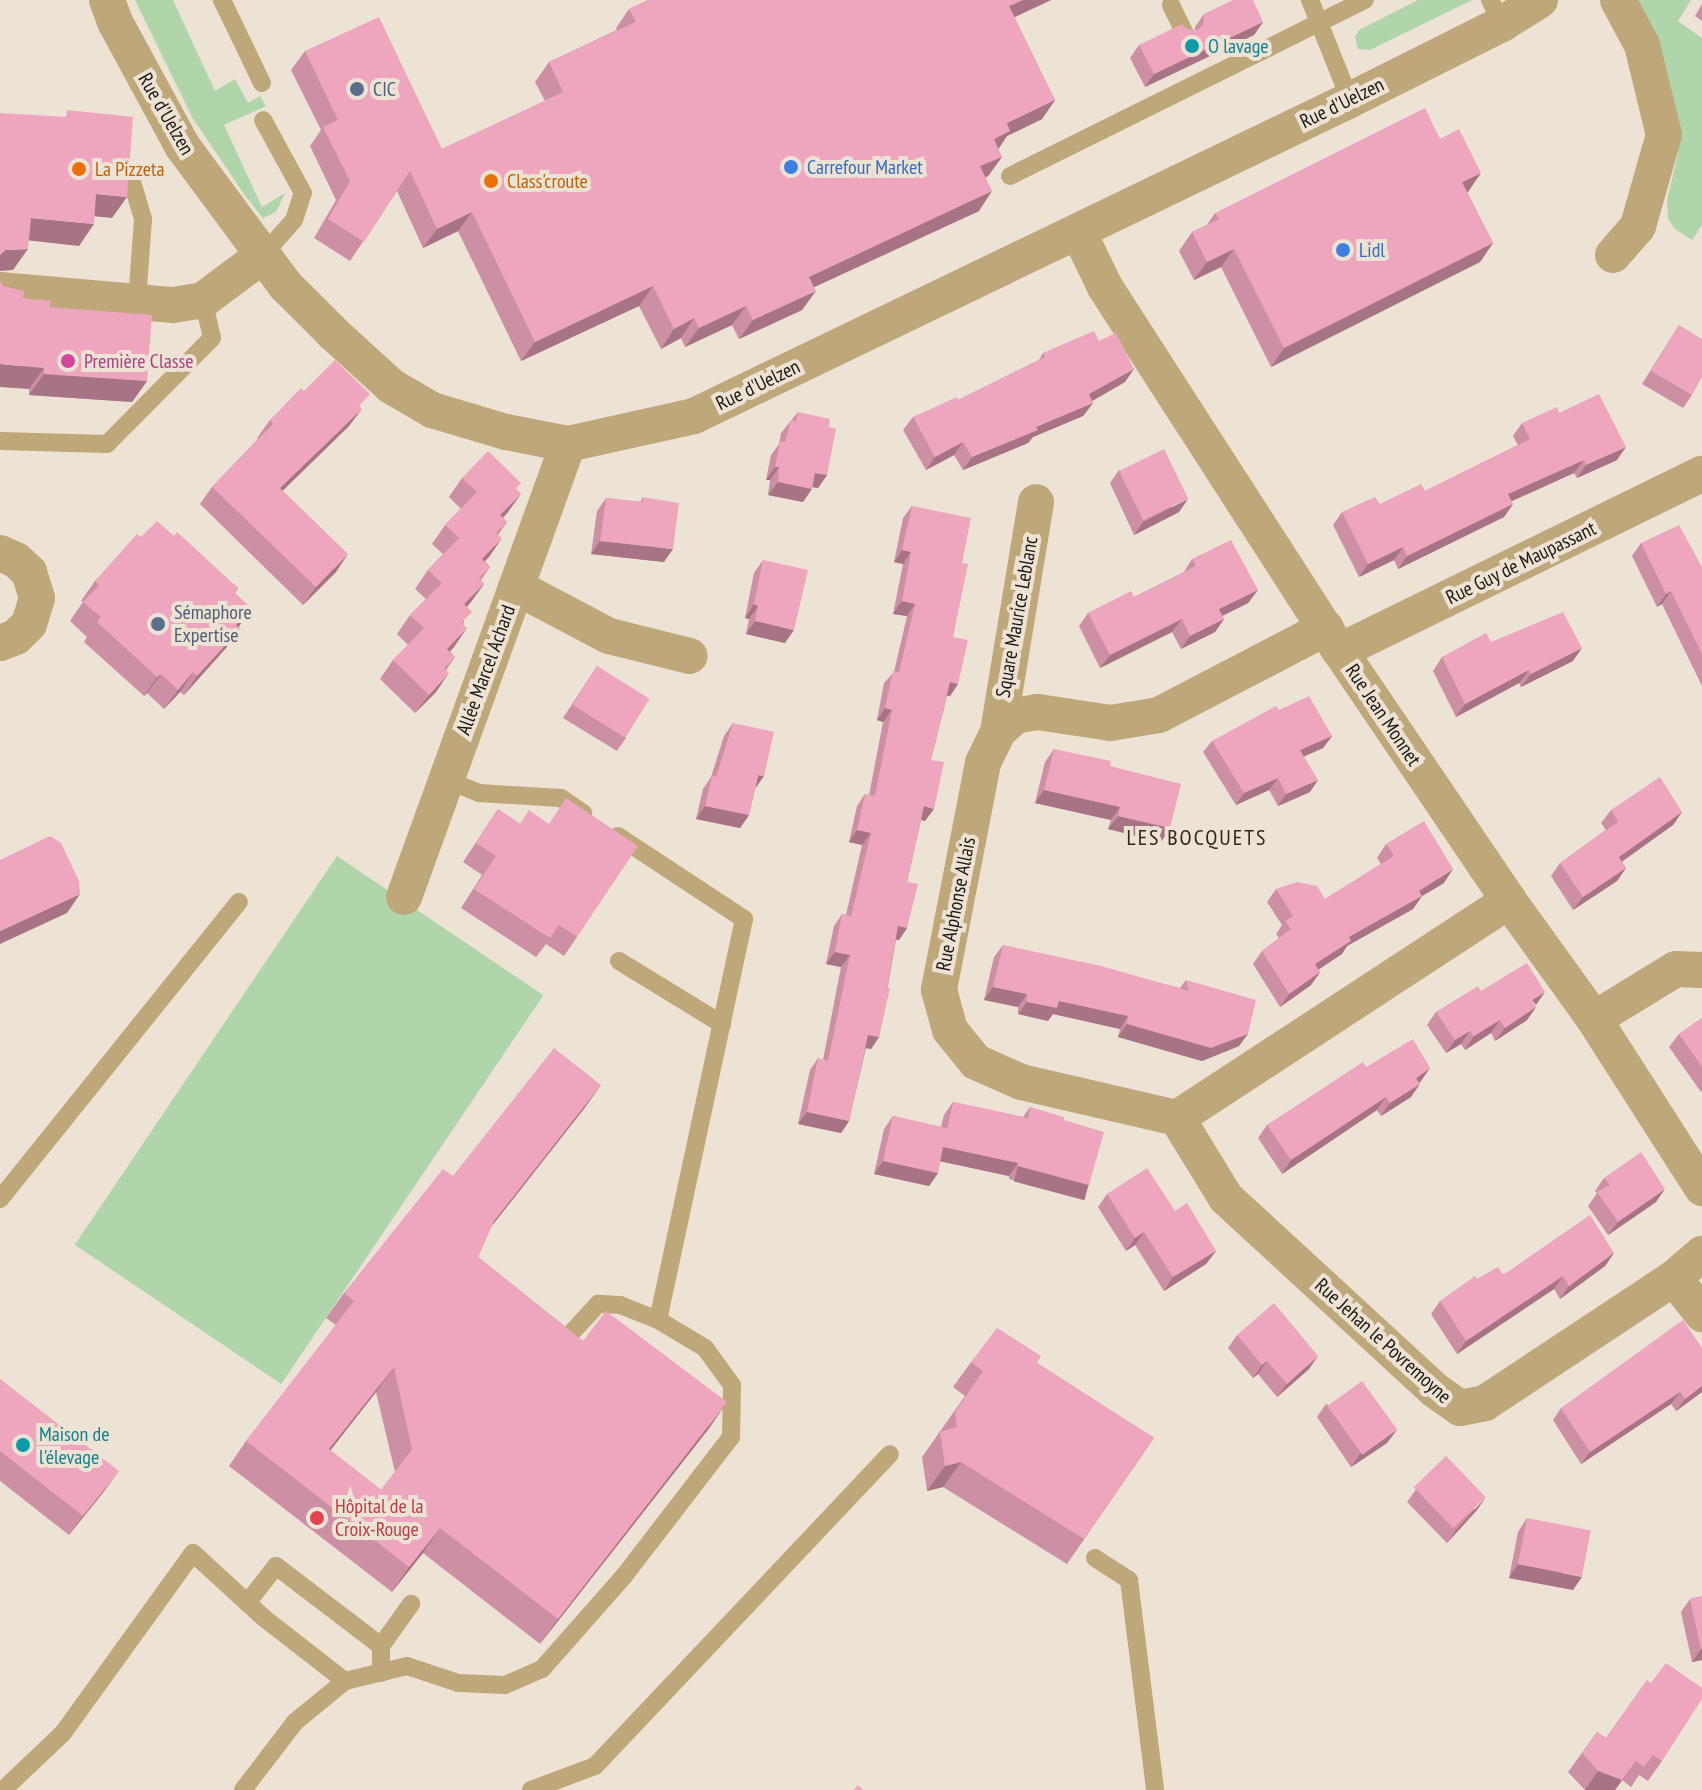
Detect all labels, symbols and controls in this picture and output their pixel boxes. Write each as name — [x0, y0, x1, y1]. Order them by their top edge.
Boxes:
place label: O lavage — [1208, 34, 1269, 58]
marker: O lavage — [1183, 37, 1201, 55]
street label: Rue d'Uelzen — [133, 69, 199, 159]
street label: Rue d'Uelzen — [1296, 72, 1388, 134]
place label: CIC — [373, 77, 396, 101]
marker: CIC — [348, 80, 366, 98]
place label: Carrefour Market — [807, 155, 923, 179]
place label: La Pizzeta — [95, 157, 165, 181]
marker: Carrefour Market — [782, 158, 800, 176]
marker: La Pizzeta — [70, 160, 88, 178]
place label: Class'croute — [507, 169, 588, 193]
marker: Class'croute — [482, 172, 500, 190]
place label: Lidl — [1359, 238, 1385, 262]
marker: Lidl — [1334, 241, 1352, 259]
place label: Première Classe — [84, 349, 193, 373]
marker: Première Classe — [59, 352, 77, 370]
street label: Rue d'Uelzen — [712, 354, 804, 416]
street label: Rue Guy de Maupassant — [1442, 516, 1600, 610]
street label: Square Maurice Leblanc — [991, 535, 1043, 699]
place label: Sémaphore Expertise — [174, 600, 252, 647]
street label: Allée Marcel Achard — [451, 602, 521, 738]
marker: Sémaphore Expertise — [149, 615, 167, 633]
street label: Rue Jean Monnet — [1340, 660, 1426, 770]
district label: LES BOCQUETS — [1127, 825, 1267, 851]
street label: Rue Alphonse Allais — [931, 834, 981, 974]
street label: Rue Jehan le Povremoyne — [1310, 1273, 1456, 1409]
place label: Maison de l'élevage — [39, 1422, 109, 1469]
marker: Maison de l'élevage — [14, 1436, 32, 1454]
place label: Hôpital de la Croix-Rouge — [335, 1494, 424, 1541]
marker: Hôpital de la Croix-Rouge — [306, 1507, 328, 1529]

